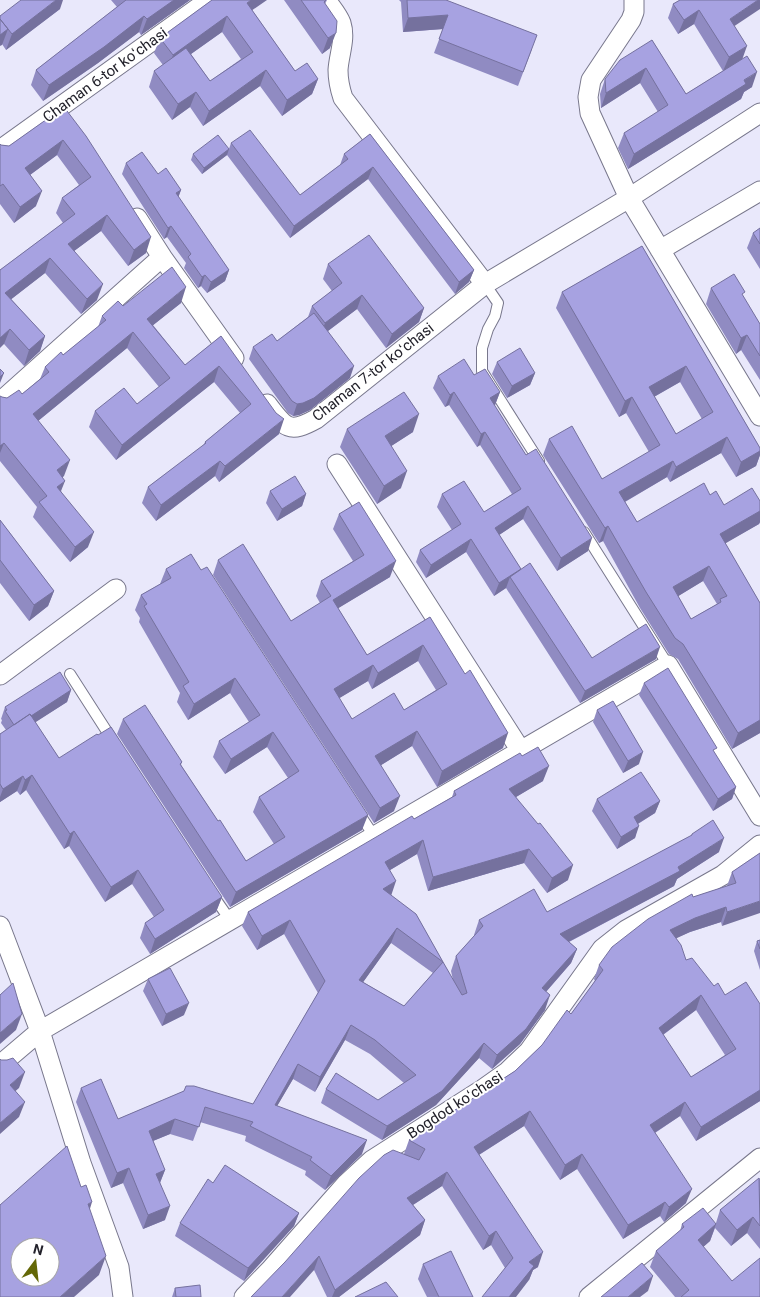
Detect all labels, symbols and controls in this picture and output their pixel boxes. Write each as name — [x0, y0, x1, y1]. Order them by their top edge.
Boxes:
street label: Chaman 6-tor koʻchasi — [39, 24, 171, 126]
street label: Chaman 7-tor koʻchasi — [309, 319, 437, 425]
street label: Bogdod koʻchasi — [404, 1067, 506, 1143]
north arrow — [10, 1237, 60, 1287]
text: N — [32, 1240, 45, 1258]

